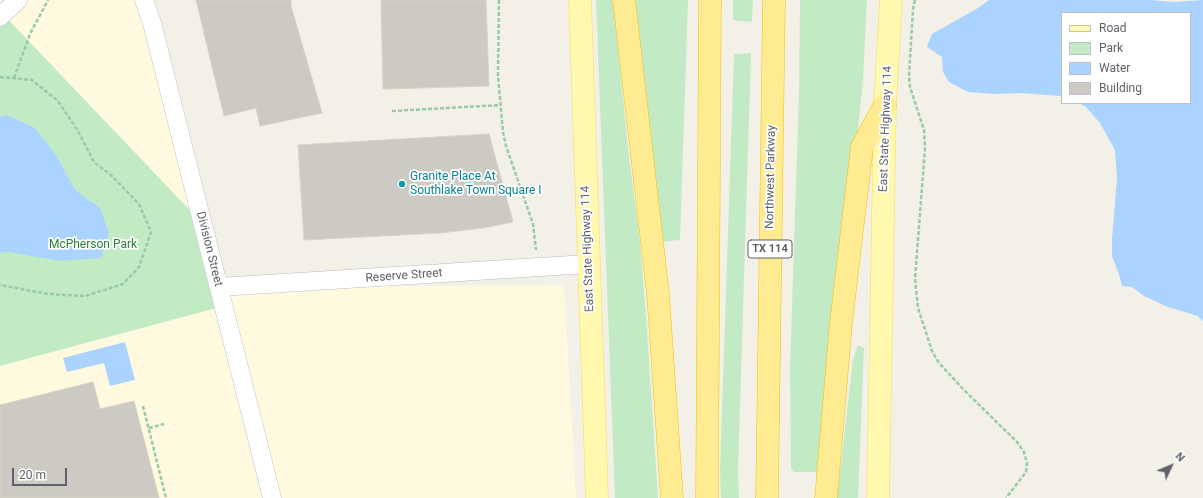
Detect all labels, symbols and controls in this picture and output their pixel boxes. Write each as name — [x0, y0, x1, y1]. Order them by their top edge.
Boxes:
legend — [1061, 12, 1191, 104]
text: Road — [1099, 21, 1127, 35]
text: Park — [1099, 41, 1123, 55]
text: Water — [1099, 61, 1130, 75]
street label: East State Highway 114 — [877, 66, 895, 192]
text: Building — [1099, 81, 1142, 95]
street label: Northwest Parkway — [763, 125, 779, 229]
place label: Granite Place At Southlake Town Square I — [410, 170, 542, 198]
marker: Granite Place At Southlake Town Square I — [397, 179, 407, 189]
street label: East State Highway 114 — [579, 186, 597, 312]
street label: Division Street — [193, 210, 225, 288]
park label: McPherson Park — [49, 238, 137, 252]
road number: TX 114 — [748, 240, 792, 258]
street label: Reserve Street — [365, 266, 443, 286]
north arrow — [1151, 446, 1191, 486]
text: N — [1173, 450, 1187, 465]
scale bar — [14, 460, 69, 486]
text: 20 m — [19, 468, 46, 482]

